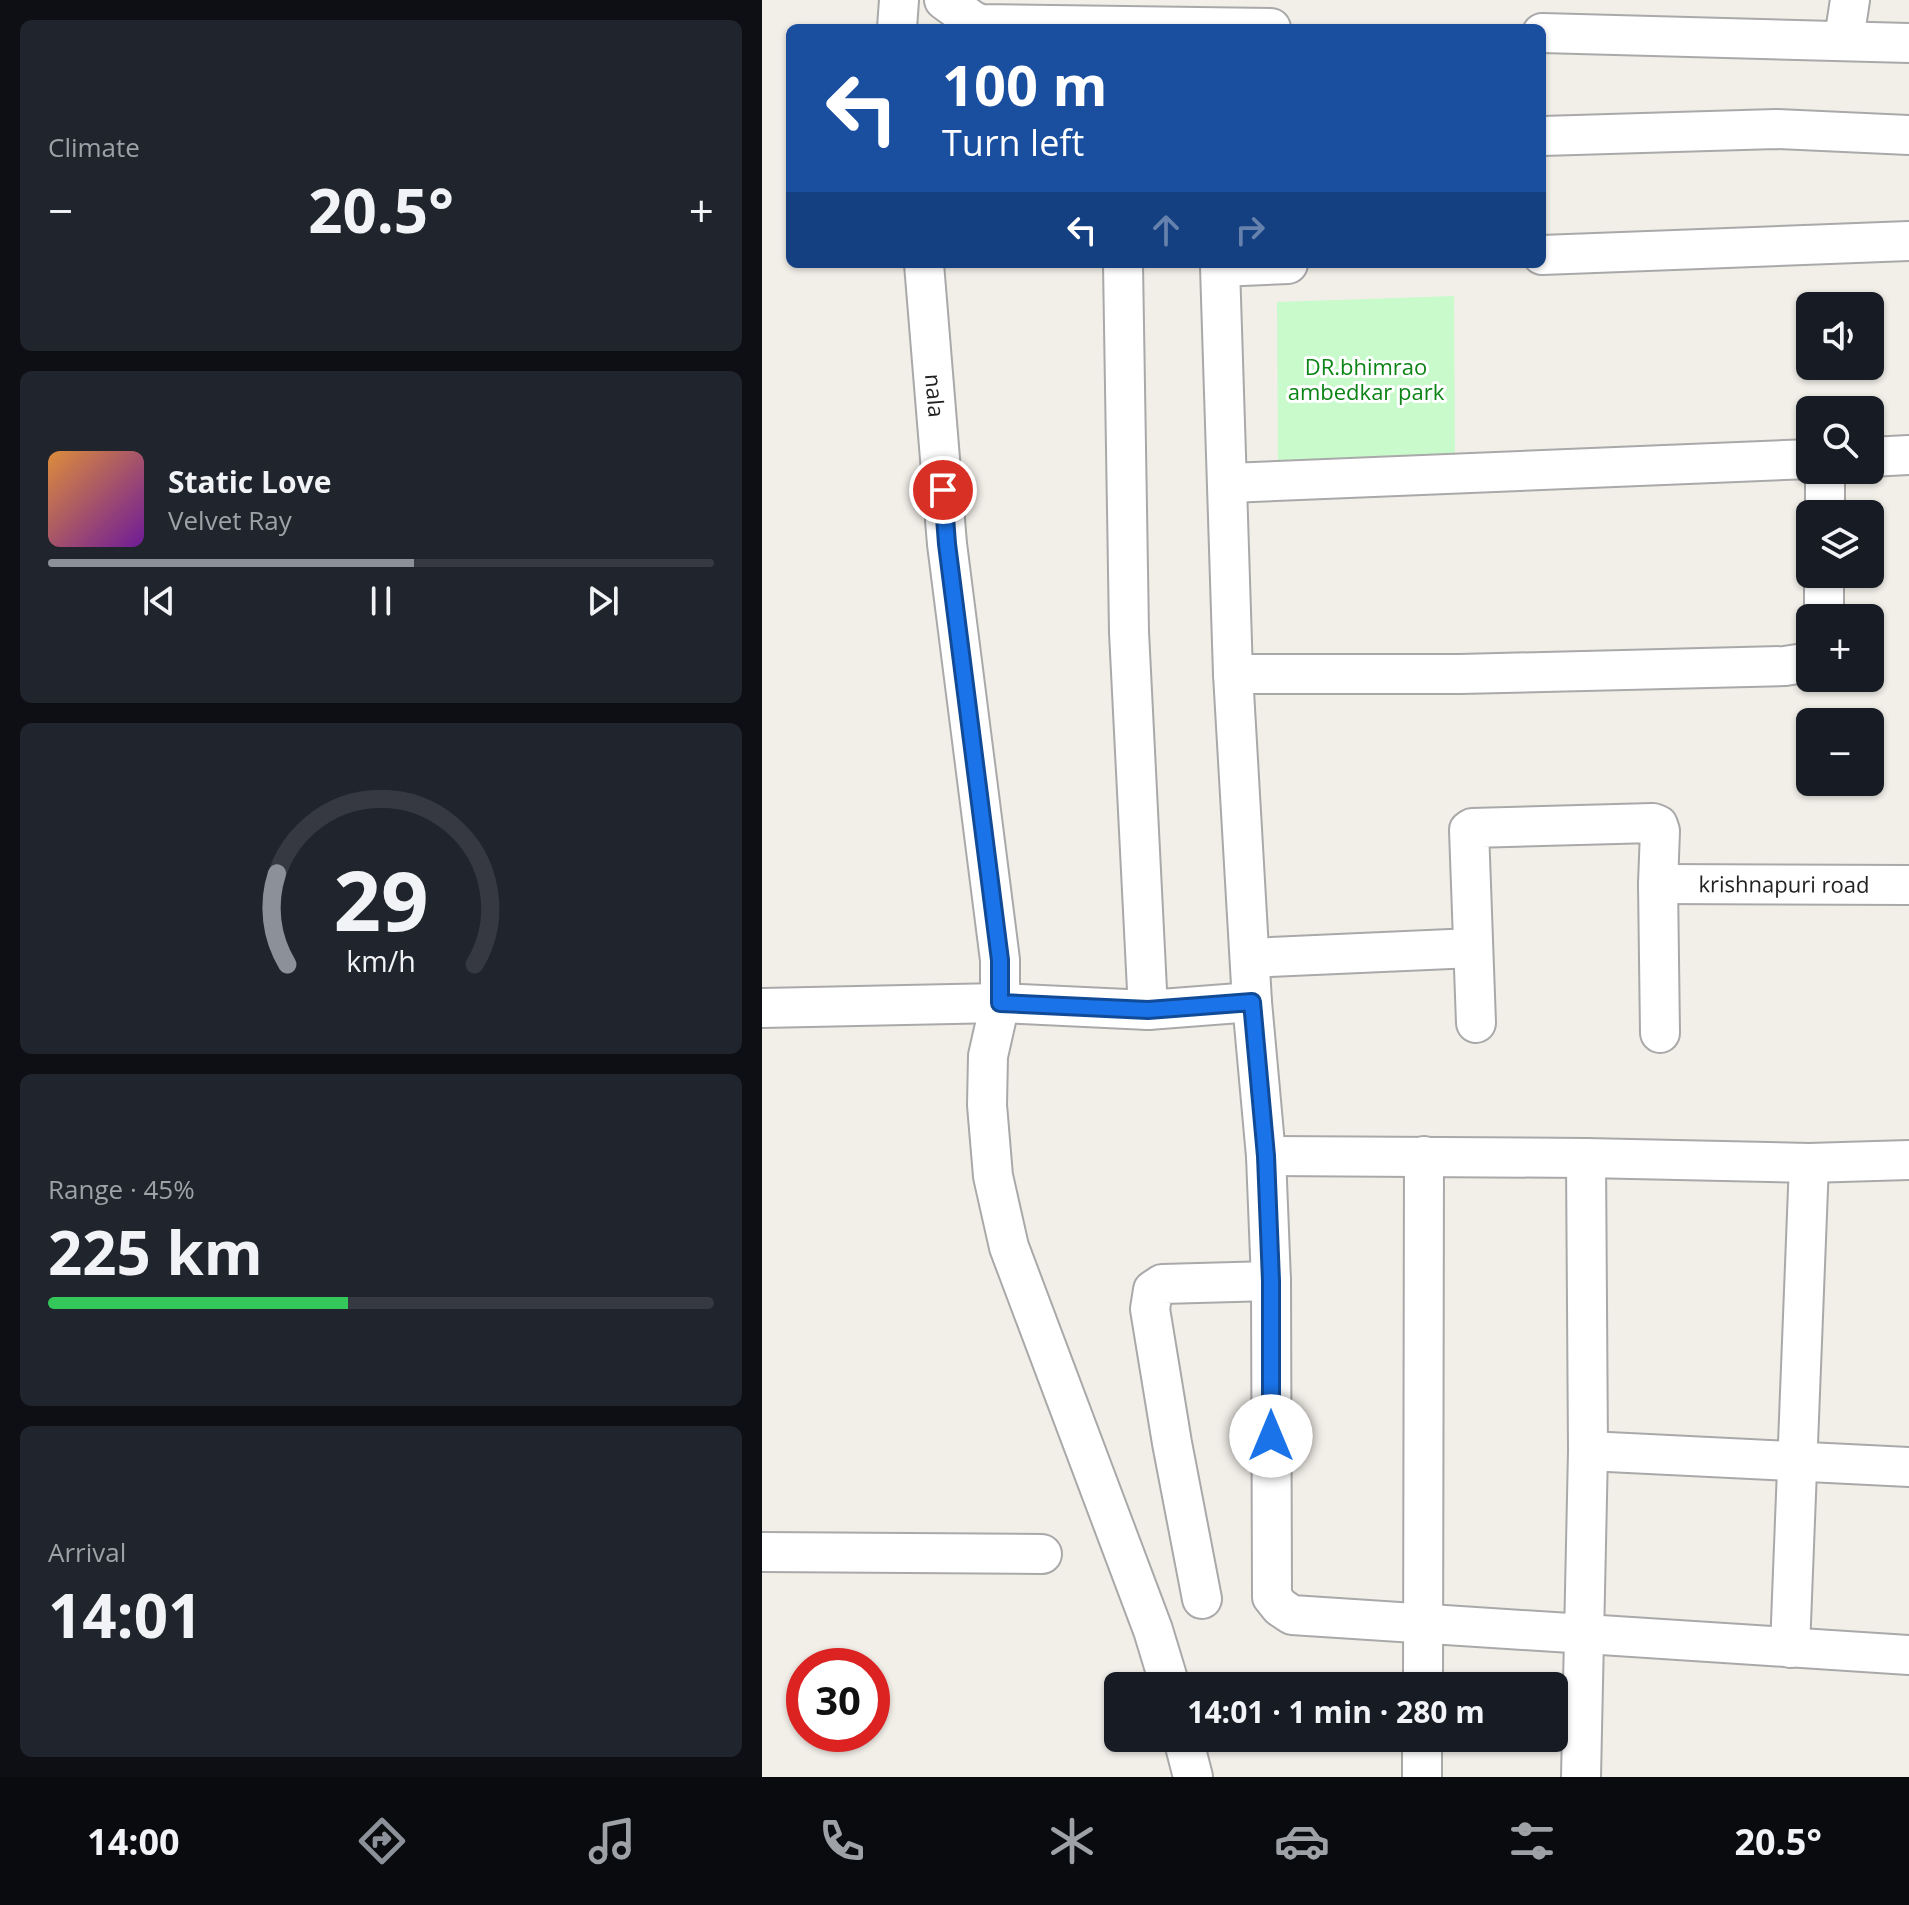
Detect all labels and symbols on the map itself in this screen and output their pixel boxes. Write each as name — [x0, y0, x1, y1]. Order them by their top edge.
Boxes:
park label: DR.bhimrao ambedkar park — [1288, 351, 1445, 406]
street label: nala — [919, 373, 953, 418]
pin — [909, 456, 977, 524]
street label: krishnapuri road — [1698, 868, 1870, 899]
position arrow — [1229, 1394, 1313, 1478]
speed limit sign: 30 — [786, 1648, 890, 1752]

